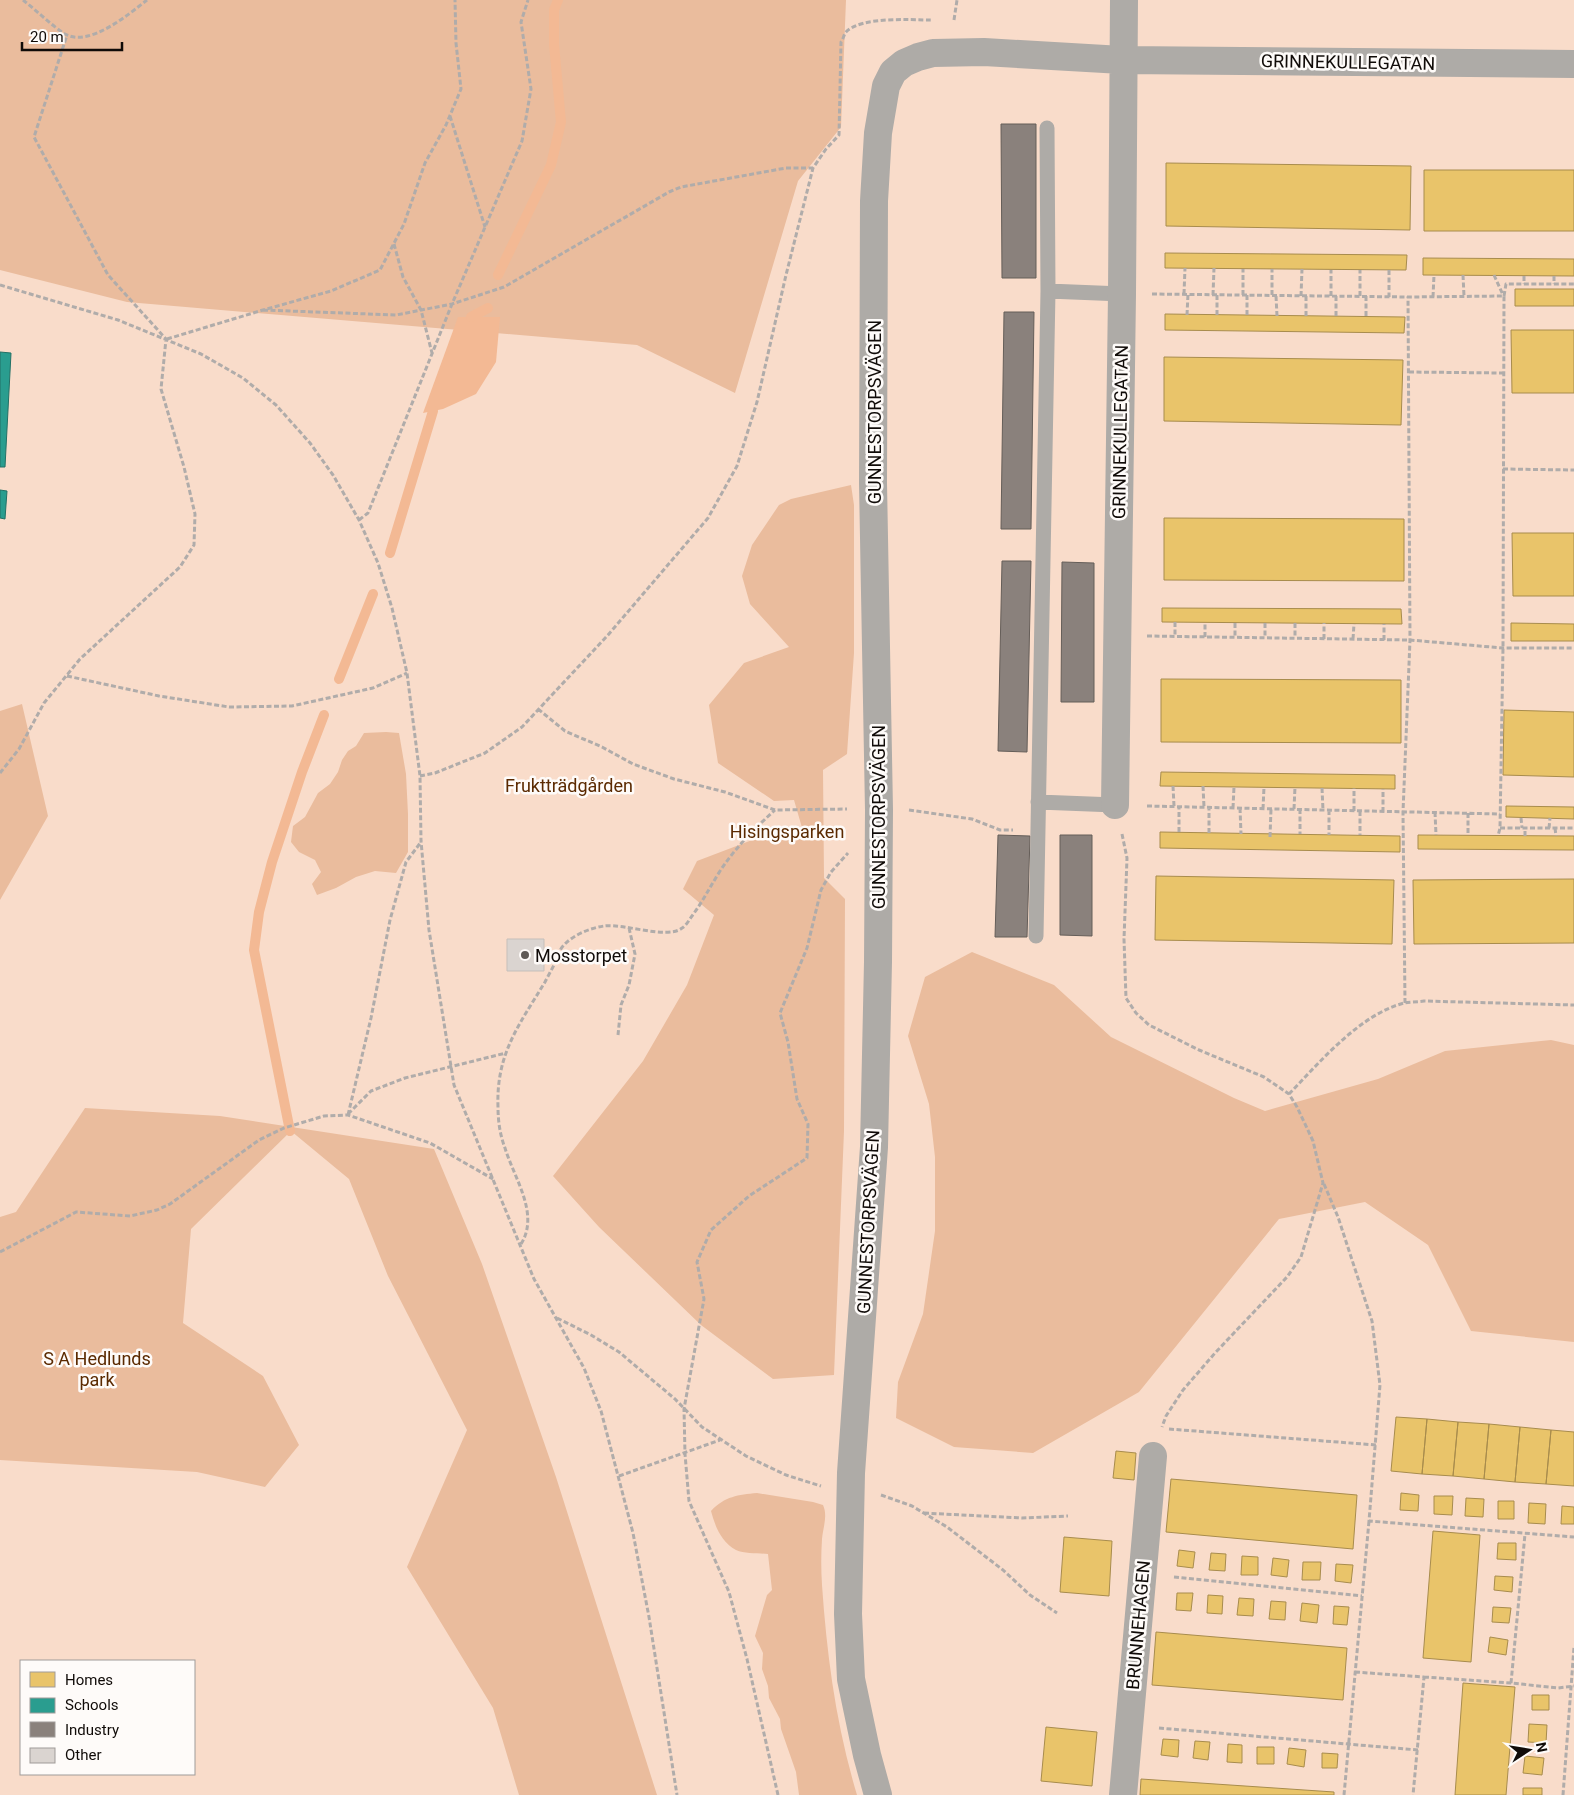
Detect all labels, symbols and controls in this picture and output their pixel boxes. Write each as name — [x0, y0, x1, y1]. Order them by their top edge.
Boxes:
scale bar — [22, 20, 122, 52]
text: 20 m — [30, 28, 64, 46]
street label: GRINNEKULLEGATAN — [1261, 50, 1435, 74]
street label: GUNNESTORPSVÄGEN — [864, 320, 885, 504]
street label: GRINNEKULLEGATAN — [1108, 345, 1132, 519]
street label: GUNNESTORPSVÄGEN — [868, 725, 889, 909]
park label: Fruktträdgården — [505, 775, 633, 796]
park label: Hisingsparken — [730, 821, 844, 842]
place label: Mosstorpet — [535, 945, 627, 966]
marker: Mosstorpet — [519, 949, 531, 961]
street label: GUNNESTORPSVÄGEN — [853, 1129, 883, 1315]
park label: S A Hedlunds park — [43, 1348, 151, 1390]
street label: BRUNNEHAGEN — [1122, 1559, 1154, 1691]
legend — [20, 1660, 195, 1775]
text: Homes — [65, 1671, 113, 1689]
text: Schools — [65, 1696, 119, 1714]
text: Industry — [65, 1721, 119, 1739]
north arrow — [1504, 1725, 1554, 1775]
text: N — [1533, 1741, 1551, 1754]
text: Other — [65, 1746, 102, 1764]

